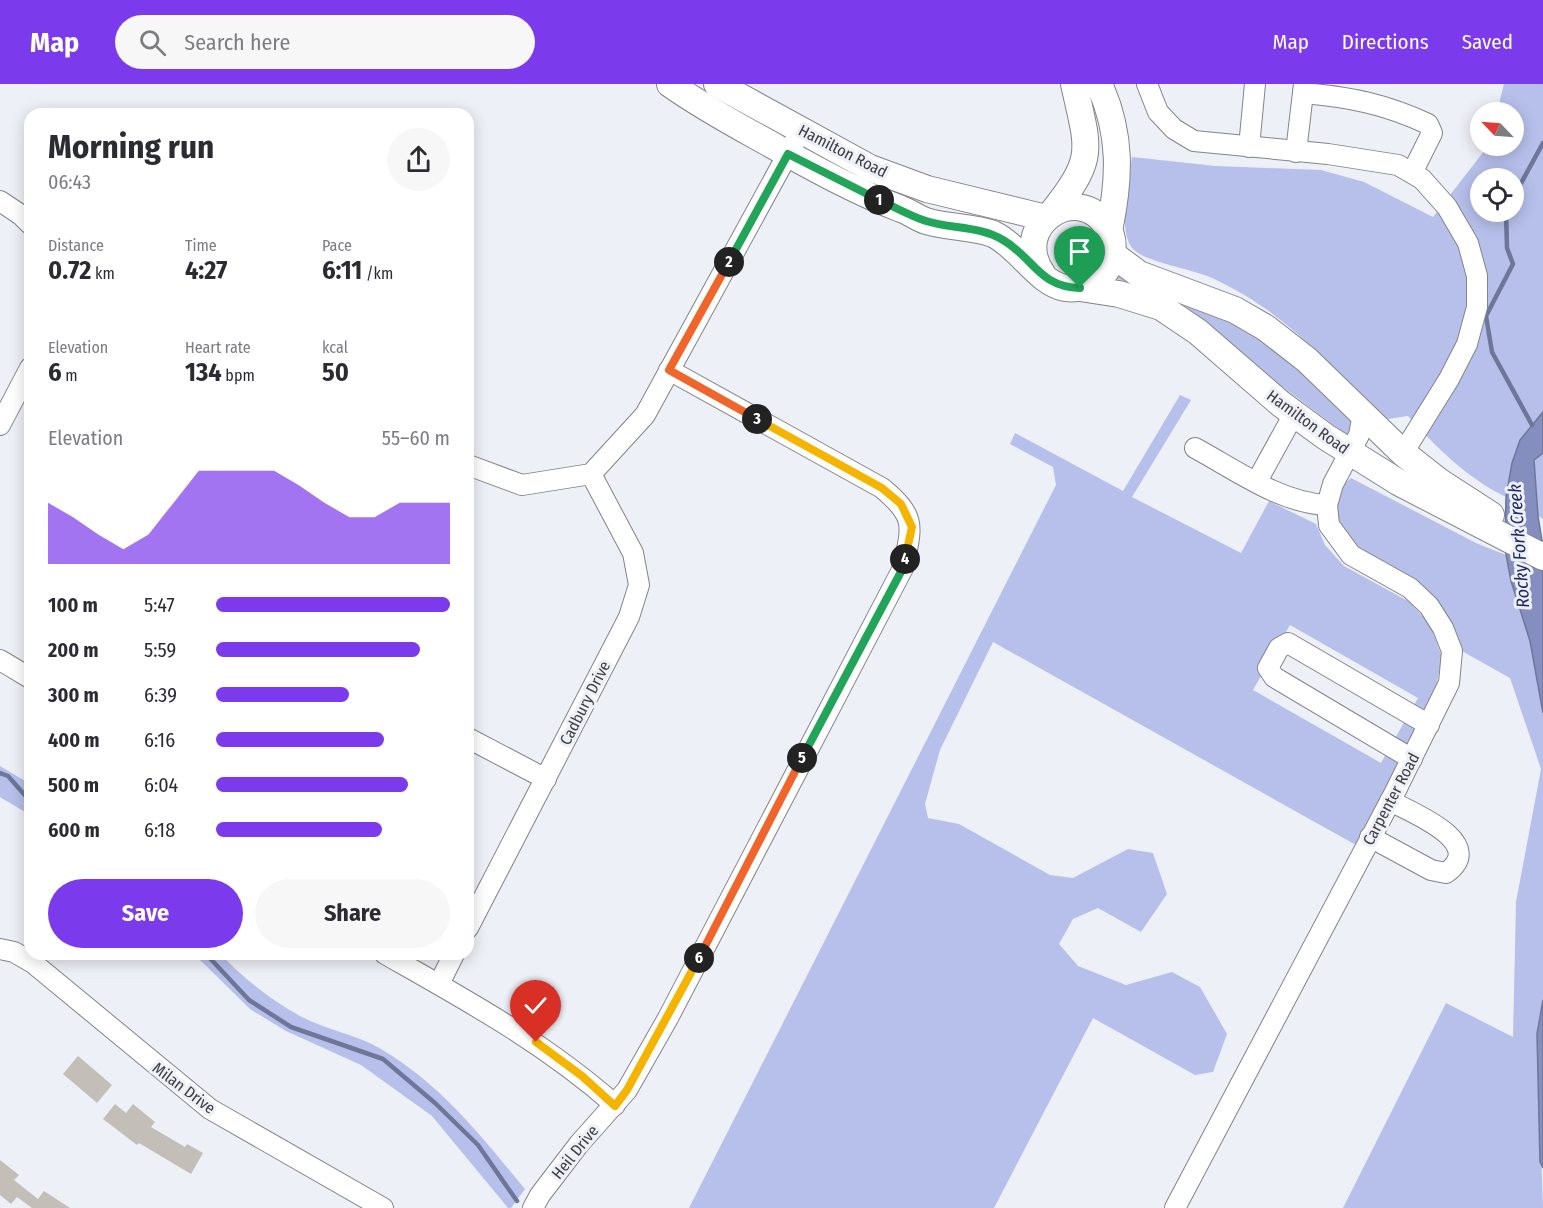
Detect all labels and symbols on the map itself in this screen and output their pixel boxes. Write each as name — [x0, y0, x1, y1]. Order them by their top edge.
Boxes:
north arrow — [1470, 102, 1524, 156]
street label: Hamilton Road — [796, 121, 890, 181]
pin: 1 — [864, 185, 894, 215]
pin — [1054, 226, 1105, 288]
pin: 2 — [714, 247, 744, 277]
street label: Hamilton Road — [1263, 386, 1353, 458]
pin: 3 — [742, 404, 772, 434]
water label: Rocky Fork Creek — [1504, 483, 1534, 609]
pin: 4 — [890, 544, 920, 574]
street label: Cadbury Drive — [556, 658, 614, 748]
pin: 5 — [787, 743, 817, 773]
street label: Carpenter Road — [1359, 750, 1423, 848]
pin: 6 — [684, 943, 714, 973]
pin — [510, 980, 561, 1042]
street label: Milan Drive — [149, 1058, 219, 1118]
street label: Heil Drive — [548, 1121, 602, 1183]

